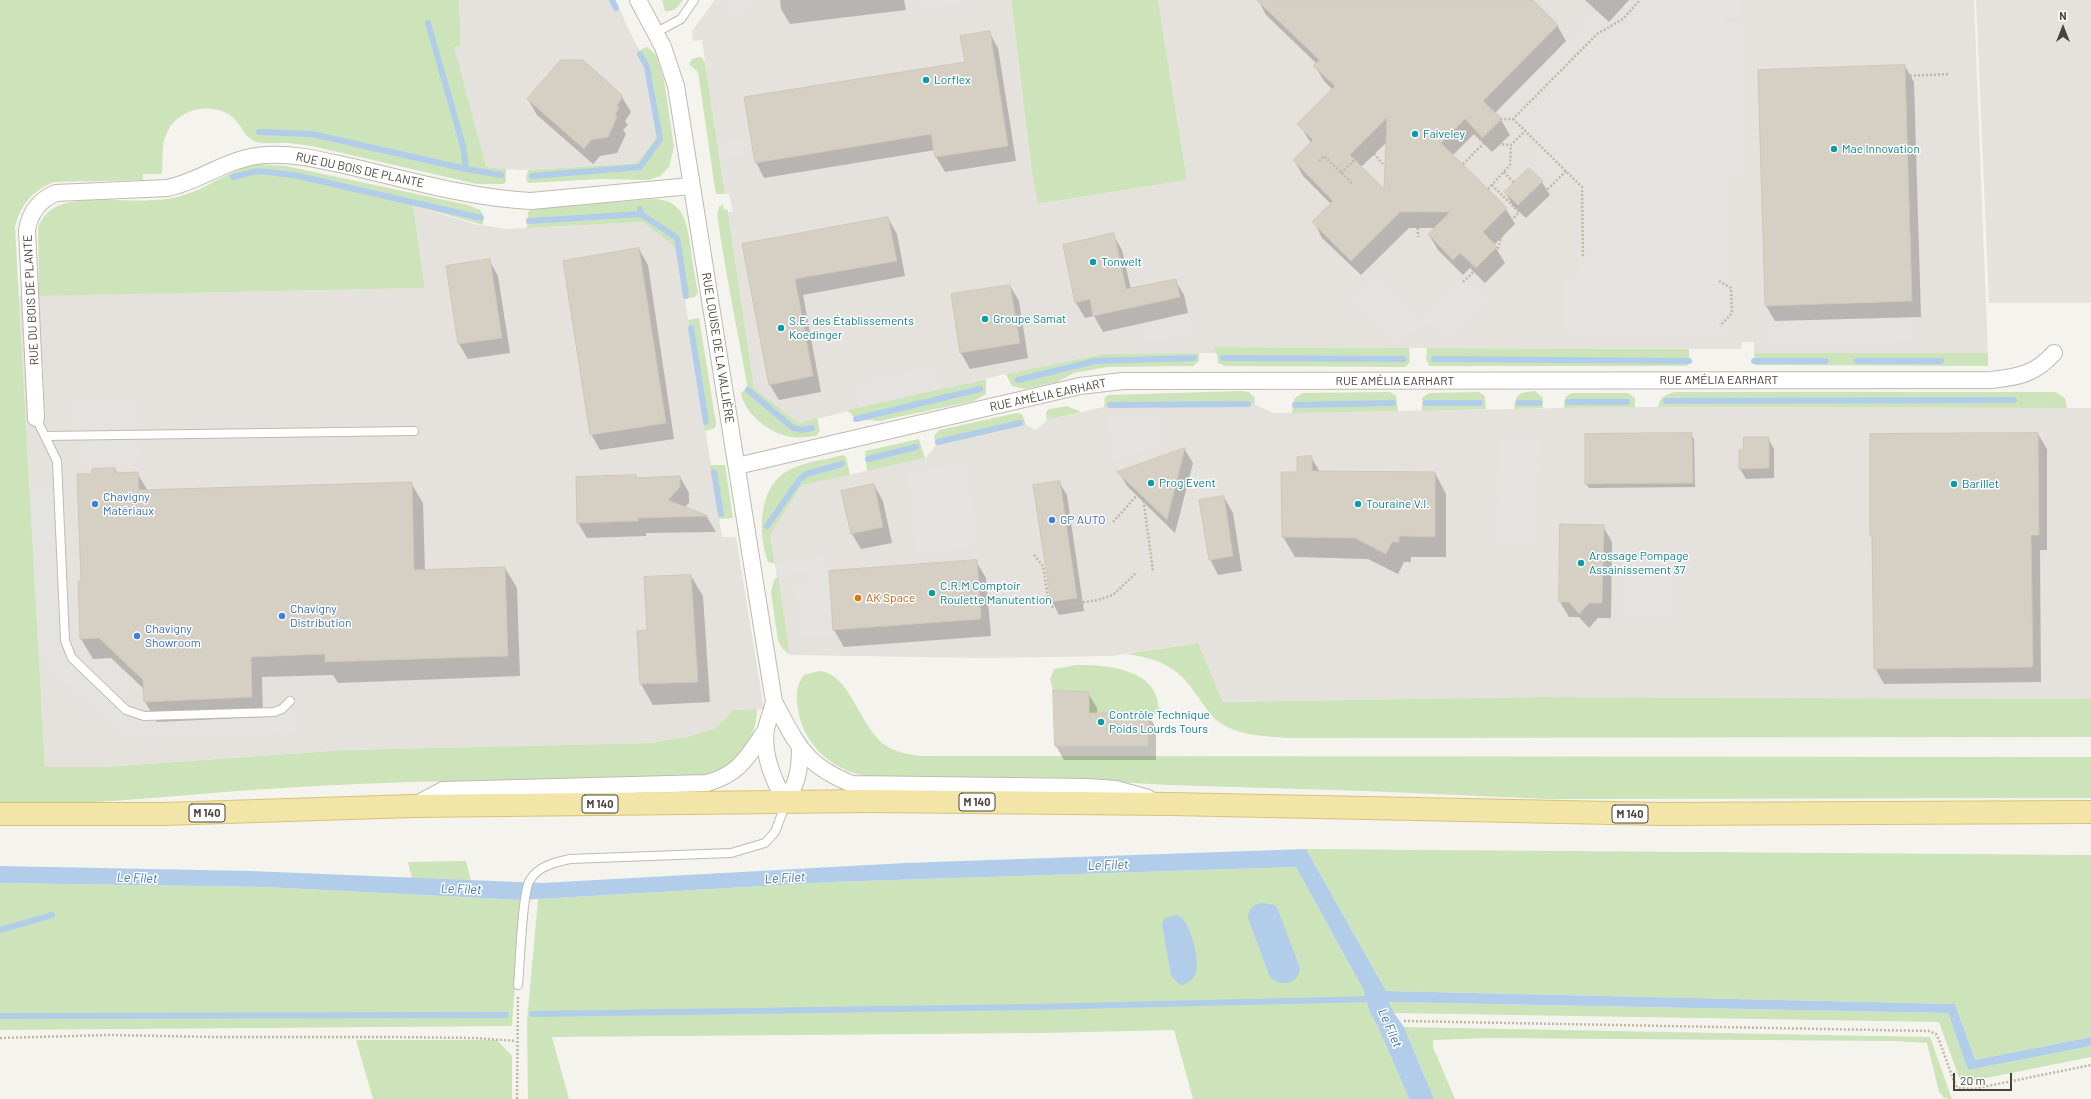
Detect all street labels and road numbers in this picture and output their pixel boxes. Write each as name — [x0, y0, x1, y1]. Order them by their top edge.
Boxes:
street label: RUE DU BOIS DE PLANTE — [295, 149, 425, 191]
street label: RUE DU BOIS DE PLANTE — [20, 234, 42, 366]
street label: RUE LOUISE DE LA VALLIÈRE — [699, 272, 737, 424]
street label: RUE AMÉLIA EARHART — [1660, 373, 1778, 387]
street label: RUE AMÉLIA EARHART — [1336, 374, 1454, 388]
street label: RUE AMÉLIA EARHART — [988, 376, 1108, 414]
road number: M 140 — [959, 793, 995, 811]
road number: M 140 — [582, 795, 618, 813]
road number: M 140 — [189, 804, 225, 822]
road number: M 140 — [1612, 805, 1648, 823]

